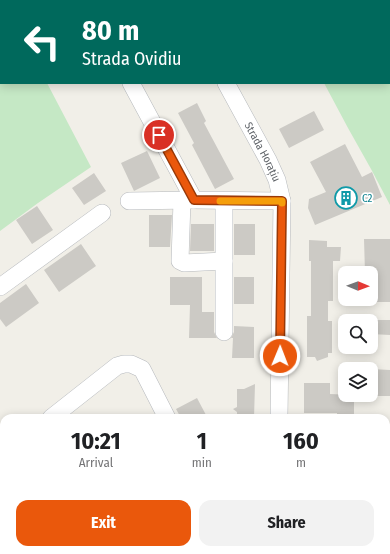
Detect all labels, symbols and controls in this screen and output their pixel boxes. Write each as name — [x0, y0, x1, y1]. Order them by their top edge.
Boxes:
text: 80 m — [82, 14, 139, 47]
icon: left — [16, 16, 68, 68]
text: Strada Ovidiu — [82, 48, 182, 70]
pin — [142, 118, 176, 152]
street label: Strada Horațiu — [242, 120, 283, 184]
icon: arrive — [148, 124, 170, 146]
building icon: C2 — [333, 185, 359, 211]
place label: C2 — [362, 192, 373, 205]
north arrow — [338, 266, 378, 306]
map controls — [338, 266, 378, 402]
button: search — [338, 314, 378, 354]
position arrow — [259, 335, 301, 377]
button: layers — [338, 362, 378, 402]
text: 10:21 — [71, 427, 121, 455]
text: 1 — [197, 427, 207, 455]
text: 160 — [283, 427, 319, 455]
text: Arrival — [79, 455, 113, 470]
text: min — [192, 455, 212, 470]
text: m — [296, 455, 306, 470]
button: Exit — [16, 500, 191, 546]
button: Share — [199, 500, 374, 546]

